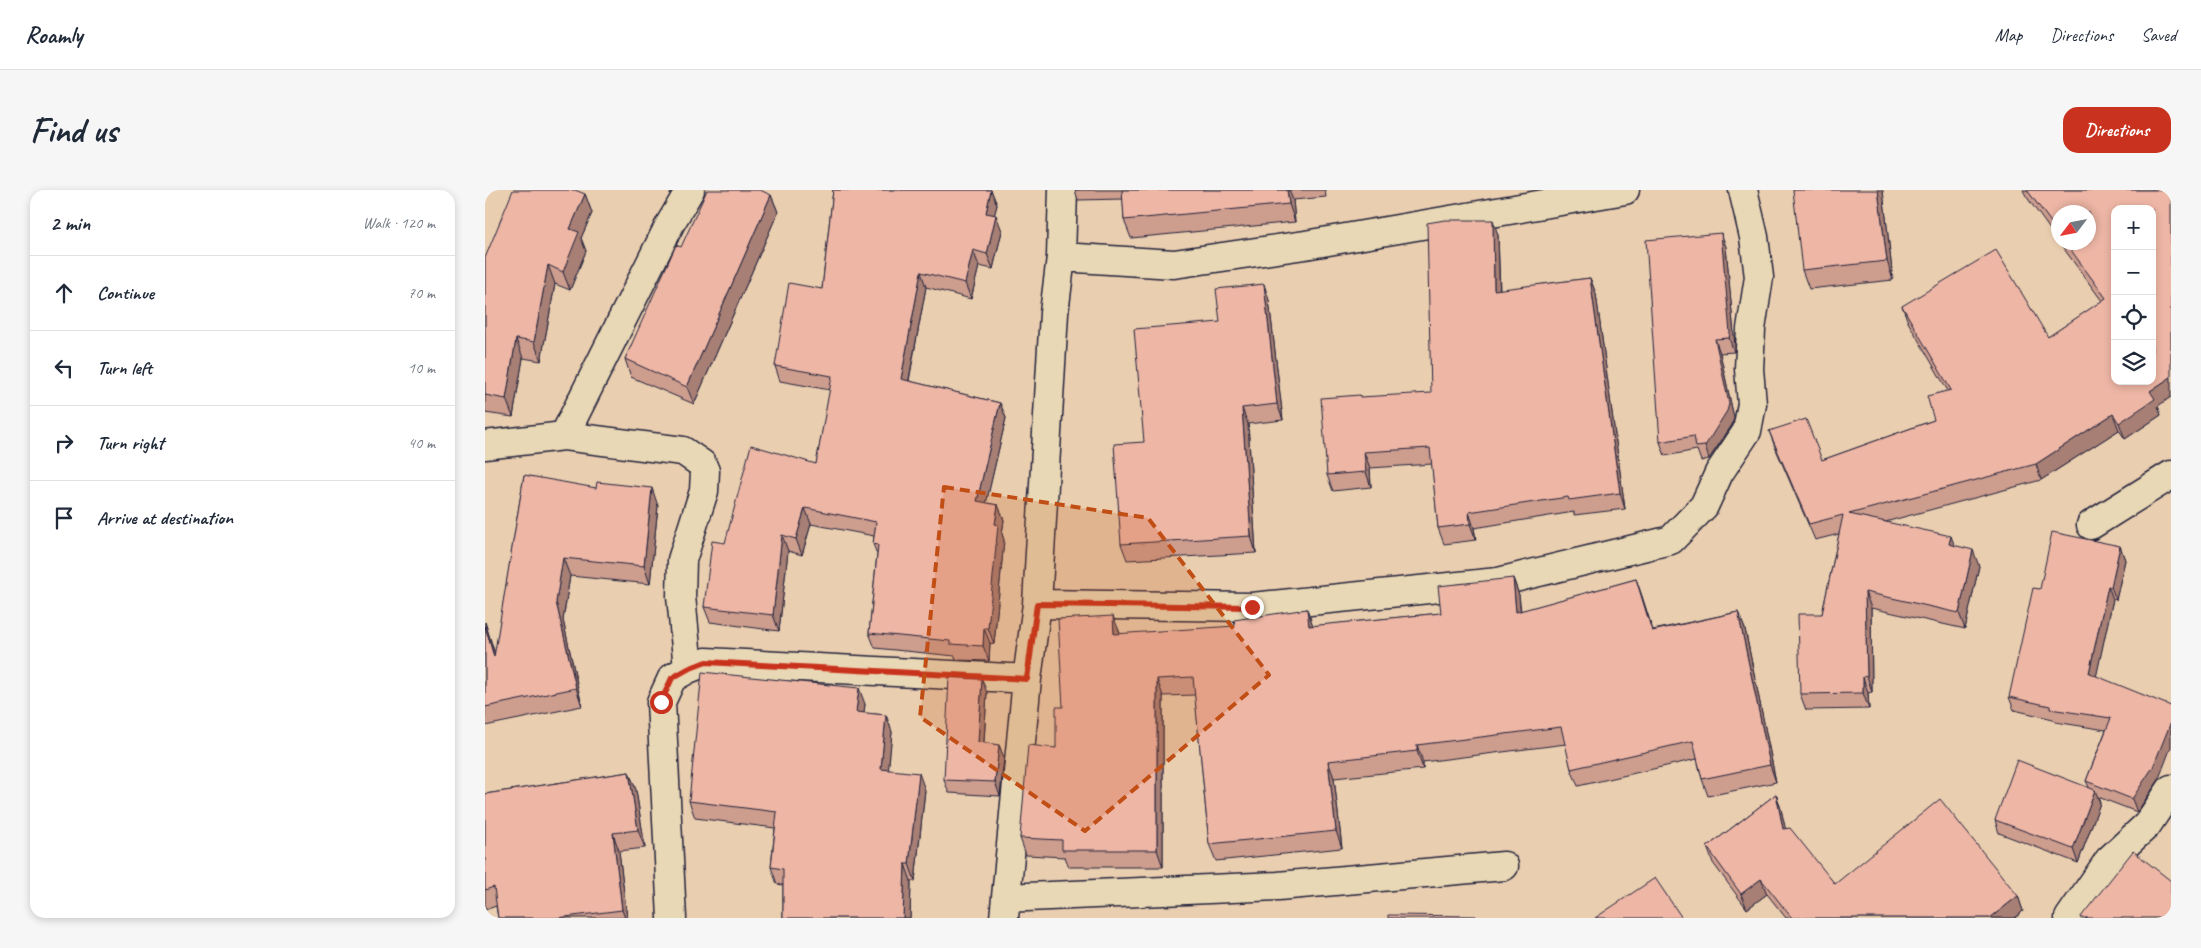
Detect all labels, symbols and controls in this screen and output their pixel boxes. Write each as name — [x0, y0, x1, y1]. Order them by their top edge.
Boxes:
text: Roamly — [25, 20, 82, 50]
text: Map — [1995, 24, 2022, 46]
text: Directions — [2050, 24, 2113, 46]
text: Saved — [2141, 24, 2176, 46]
button: Directions — [2063, 107, 2171, 153]
text: Find us — [30, 108, 117, 153]
north arrow — [2051, 205, 2096, 250]
map controls — [2111, 205, 2156, 385]
button: + — [2111, 205, 2156, 250]
text: 2 min — [50, 210, 90, 236]
text: Walk · 120 m — [363, 213, 435, 233]
button: − — [2111, 250, 2156, 295]
icon: ahead — [50, 279, 78, 307]
text: Continue — [97, 281, 154, 305]
text: 70 m — [408, 283, 435, 303]
button: locate — [2111, 295, 2156, 340]
button: layers — [2111, 340, 2156, 385]
icon: left — [50, 354, 78, 382]
text: Turn left — [97, 356, 152, 380]
text: 10 m — [408, 358, 435, 378]
icon: right — [50, 429, 78, 457]
text: Turn right — [97, 431, 164, 455]
text: 40 m — [408, 433, 435, 453]
icon: arrive — [50, 504, 78, 532]
text: Arrive at destination — [97, 506, 233, 530]
route end — [1241, 596, 1264, 619]
route start — [650, 691, 673, 714]

